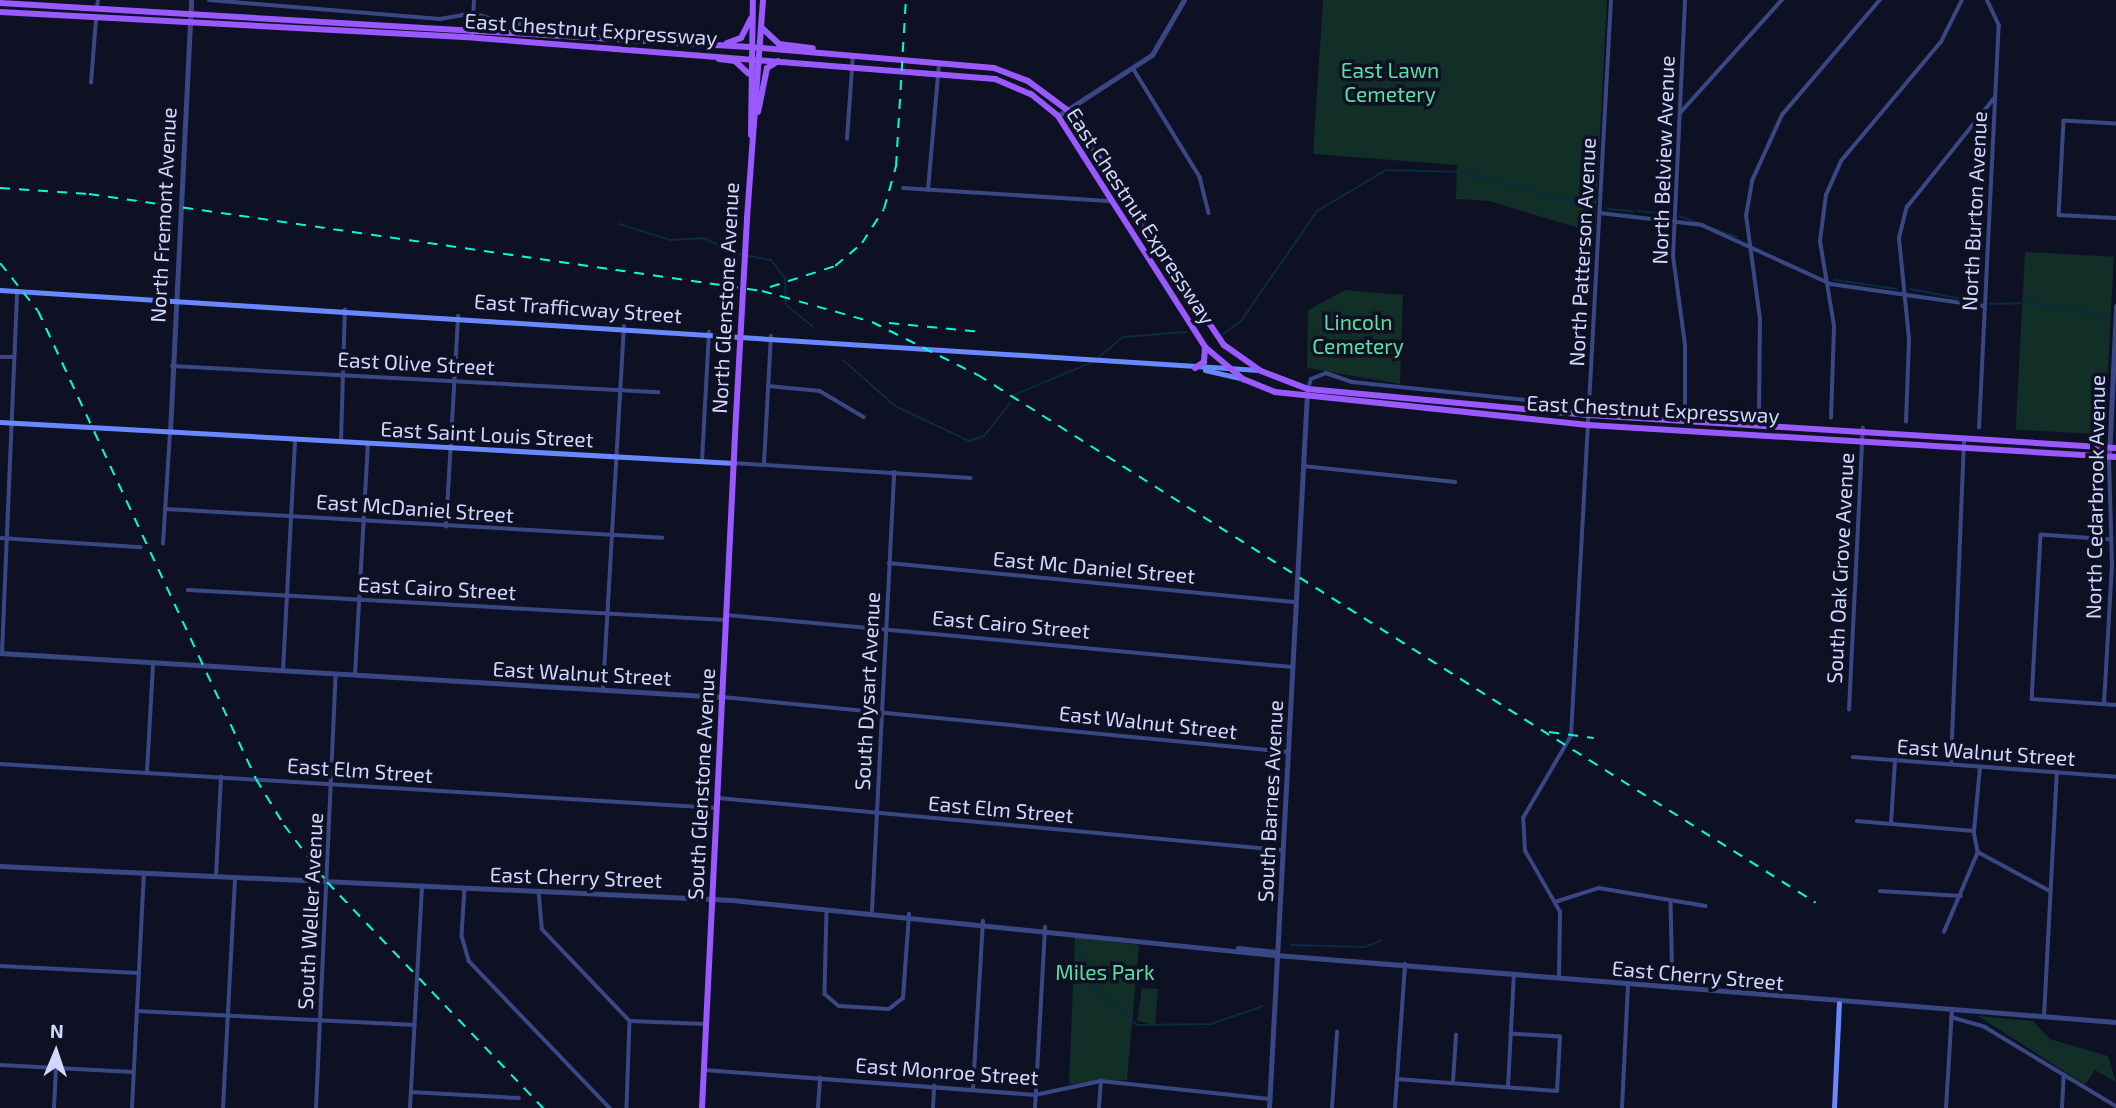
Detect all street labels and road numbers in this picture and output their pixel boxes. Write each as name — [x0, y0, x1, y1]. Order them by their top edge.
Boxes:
street label: East Chestnut Expressway — [464, 8, 718, 50]
street label: North Belview Avenue — [1647, 55, 1679, 265]
street label: East Chestnut Expressway — [1061, 103, 1221, 329]
street label: North Fremont Avenue — [145, 106, 181, 324]
street label: North Burton Avenue — [1956, 110, 1992, 312]
street label: North Patterson Avenue — [1563, 137, 1601, 367]
street label: North Glenstone Avenue — [706, 181, 744, 415]
street label: East Trafficway Street — [473, 288, 683, 328]
street label: East Olive Street — [337, 346, 495, 380]
street label: North Cedarbrook Avenue — [2080, 374, 2110, 620]
street label: East Chestnut Expressway — [1526, 390, 1780, 428]
street label: East Saint Louis Street — [380, 416, 594, 452]
street label: South Oak Grove Avenue — [1821, 452, 1859, 684]
street label: East McDaniel Street — [315, 488, 515, 528]
street label: East Mc Daniel Street — [992, 546, 1196, 588]
street label: East Cairo Street — [357, 571, 517, 605]
street label: South Dysart Avenue — [849, 591, 885, 791]
street label: East Cairo Street — [931, 605, 1091, 643]
street label: East Walnut Street — [492, 656, 672, 690]
street label: South Glenstone Avenue — [682, 667, 720, 901]
street label: South Barnes Avenue — [1252, 699, 1288, 903]
street label: East Walnut Street — [1058, 700, 1238, 744]
street label: East Walnut Street — [1896, 733, 2076, 771]
street label: East Elm Street — [286, 752, 434, 788]
street label: East Elm Street — [927, 790, 1075, 828]
street label: South Weller Avenue — [292, 811, 328, 1011]
street label: East Cherry Street — [489, 861, 663, 893]
street label: East Cherry Street — [1611, 955, 1785, 995]
street label: East Monroe Street — [855, 1052, 1039, 1090]

